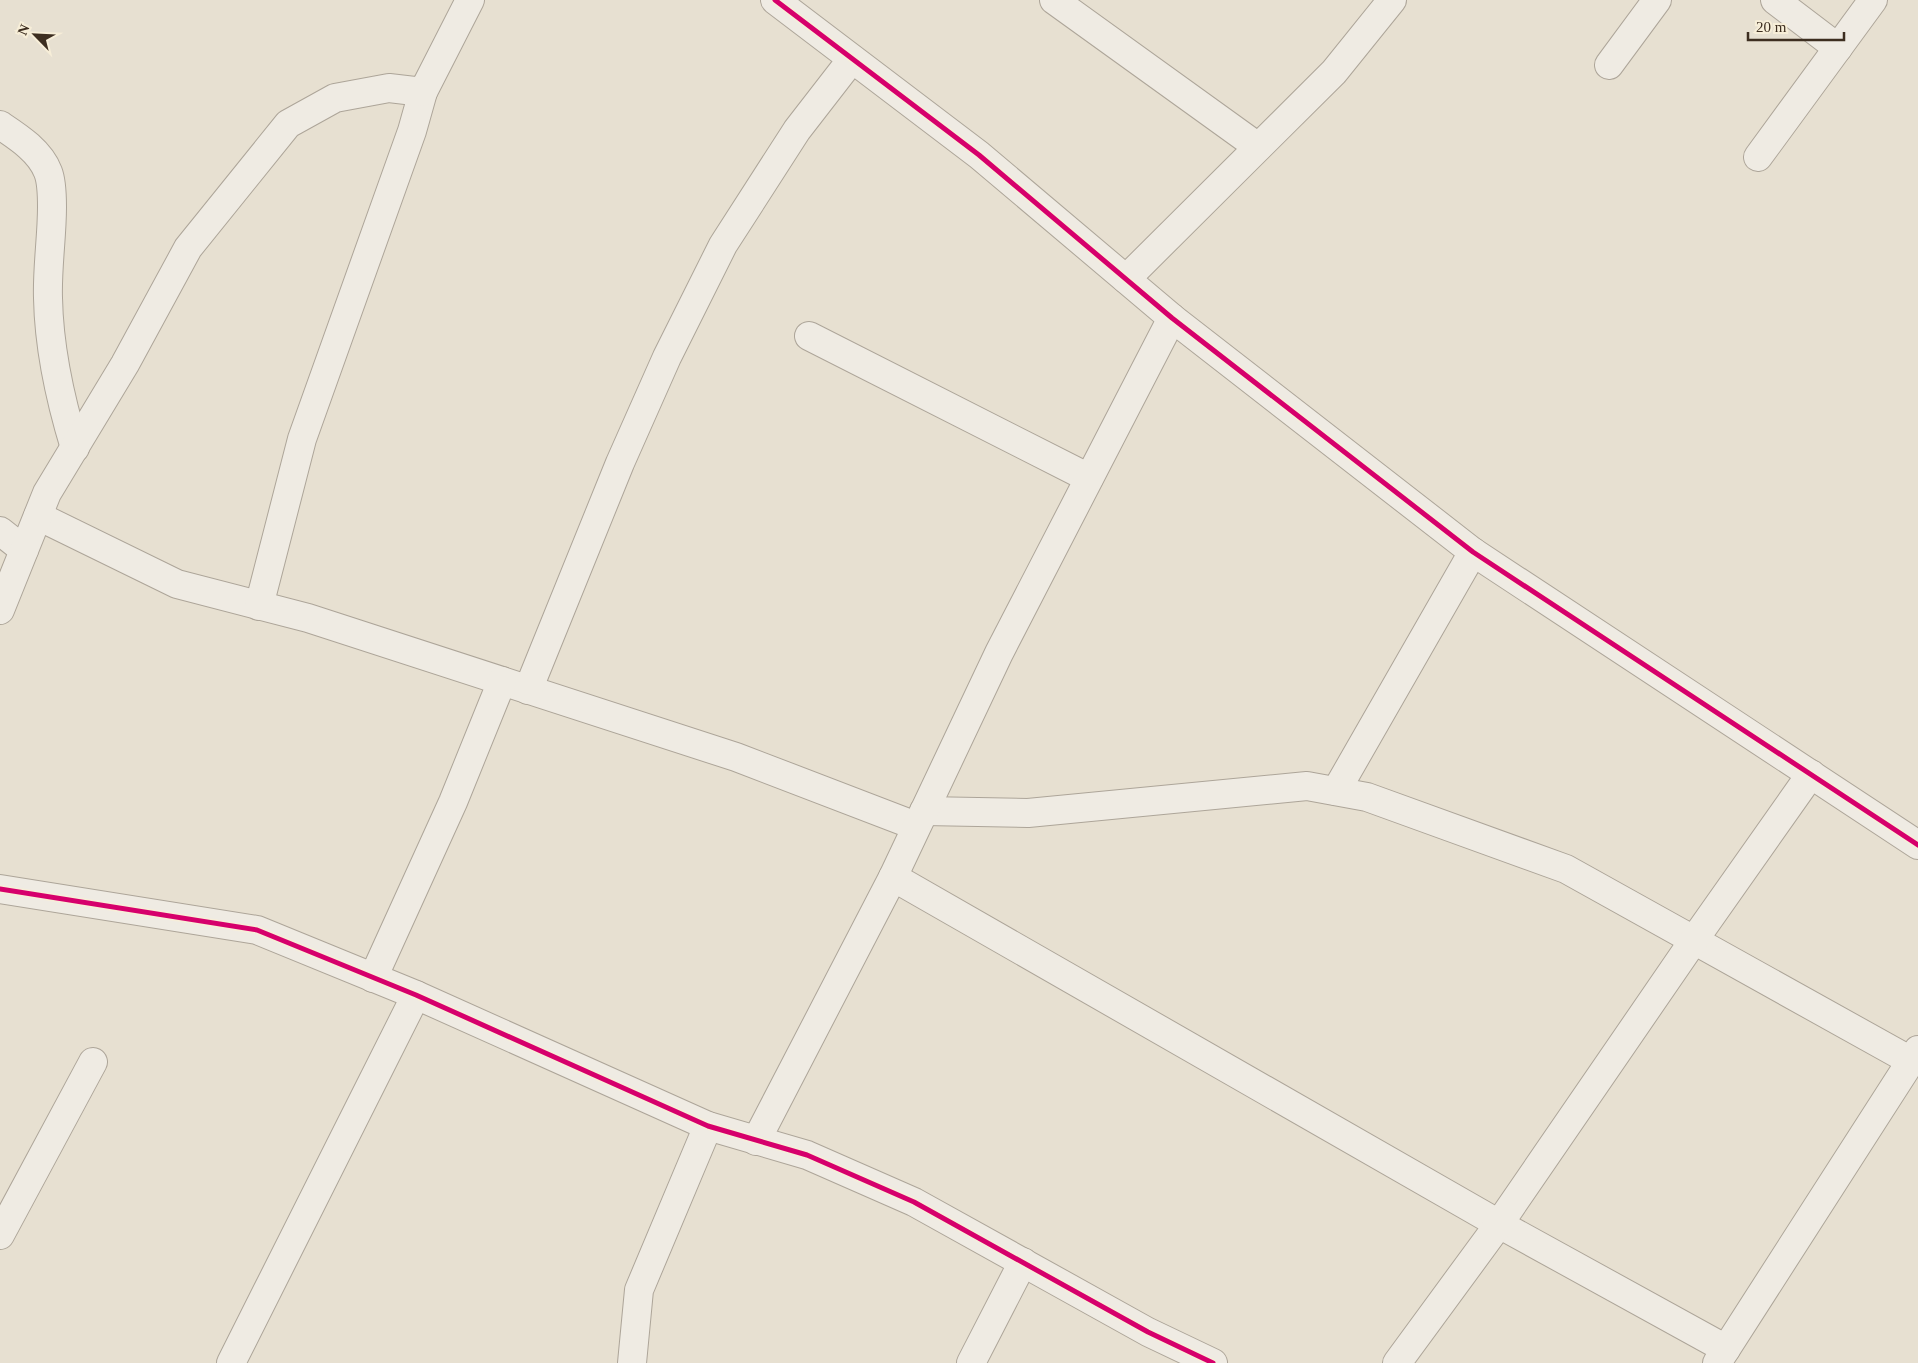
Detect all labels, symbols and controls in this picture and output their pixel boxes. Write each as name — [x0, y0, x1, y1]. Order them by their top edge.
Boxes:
north arrow — [10, 10, 60, 60]
scale bar — [1748, 10, 1844, 42]
text: 20 m — [1756, 19, 1787, 35]
text: N — [15, 22, 32, 38]

